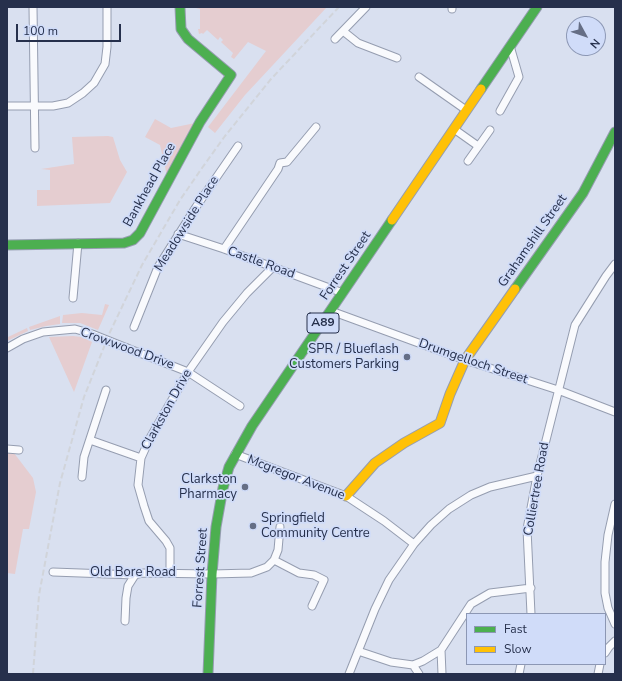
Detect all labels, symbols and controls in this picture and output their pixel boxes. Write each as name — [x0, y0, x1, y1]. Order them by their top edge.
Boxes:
scale bar — [18, 16, 123, 42]
north arrow — [566, 16, 606, 56]
text: 100 m — [23, 23, 58, 39]
text: N — [586, 35, 603, 51]
street label: Bankhead Place — [121, 140, 179, 230]
street label: Meadowside Place — [151, 174, 223, 274]
street label: Grahamshill Street — [495, 192, 571, 290]
street label: Forrest Street — [317, 229, 375, 303]
street label: Castle Road — [225, 244, 297, 282]
road number: A89 — [307, 313, 339, 333]
street label: Crowwood Drive — [78, 325, 176, 373]
street label: Drumgelloch Street — [416, 336, 530, 388]
place label: SPR / Blueflash Customers Parking — [289, 342, 399, 373]
marker: SPR / Blueflash Customers Parking — [402, 352, 412, 362]
street label: Clarkston Drive — [138, 367, 196, 453]
street label: Colliertree Road — [521, 441, 553, 537]
street label: Mcgregor Avenue — [245, 452, 347, 504]
place label: Clarkston Pharmacy — [179, 472, 237, 503]
marker: Clarkston Pharmacy — [240, 482, 250, 492]
place label: Springfield Community Centre — [261, 511, 370, 542]
marker: Springfield Community Centre — [248, 521, 258, 531]
street label: Forrest Street — [190, 528, 212, 608]
street label: Old Bore Road — [90, 565, 176, 581]
legend — [466, 613, 606, 665]
text: Fast — [504, 621, 527, 637]
text: Slow — [504, 641, 532, 657]

